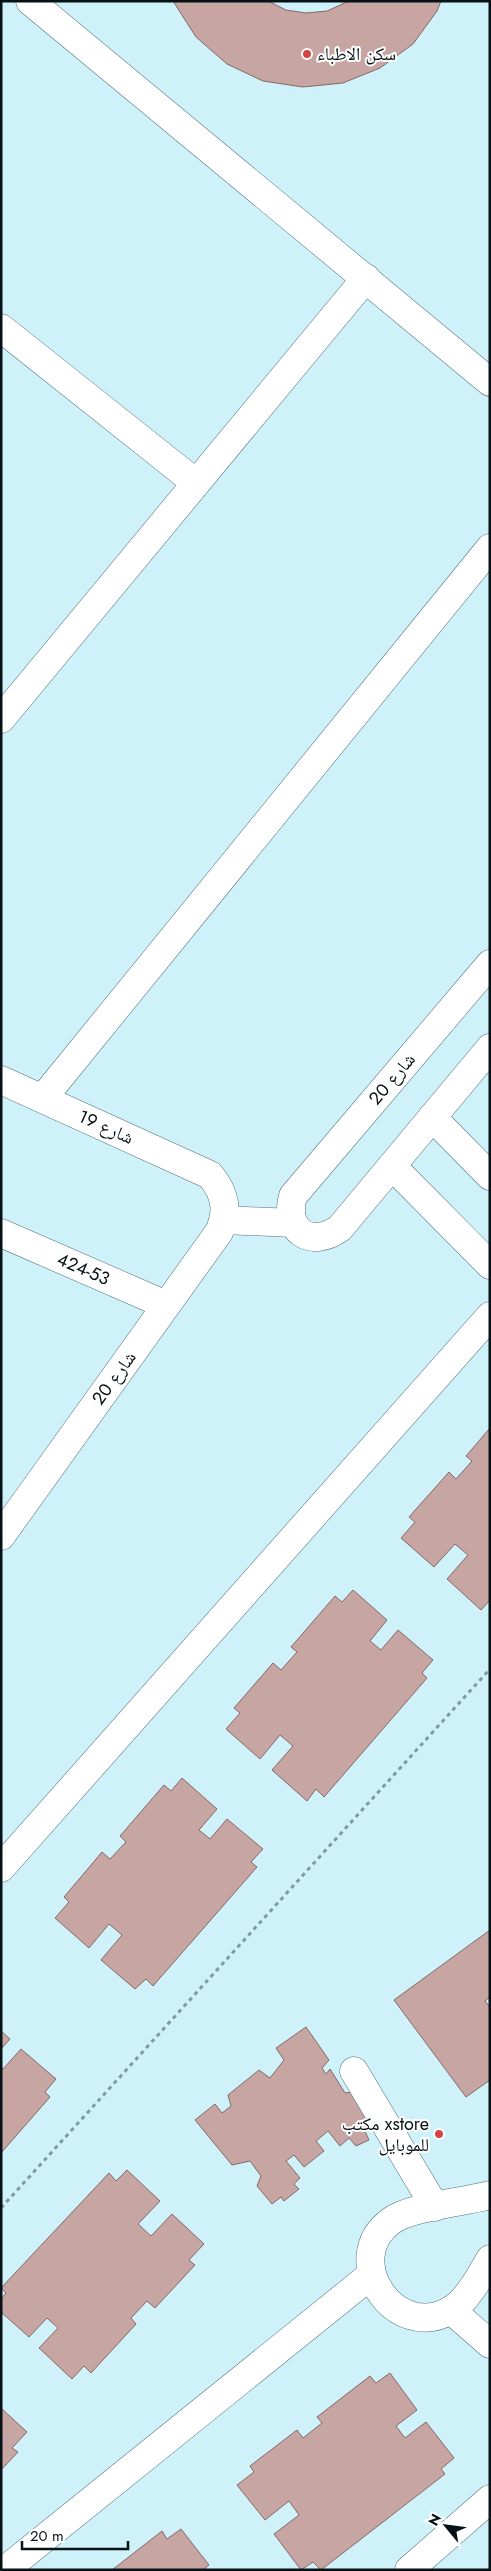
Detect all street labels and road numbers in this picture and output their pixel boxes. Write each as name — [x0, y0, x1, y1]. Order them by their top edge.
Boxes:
street label: شارع 20 — [363, 1047, 421, 1111]
street label: شارع 19 — [74, 1103, 138, 1151]
street label: 424-53 — [53, 1246, 114, 1292]
street label: شارع 20 — [86, 1346, 142, 1410]

